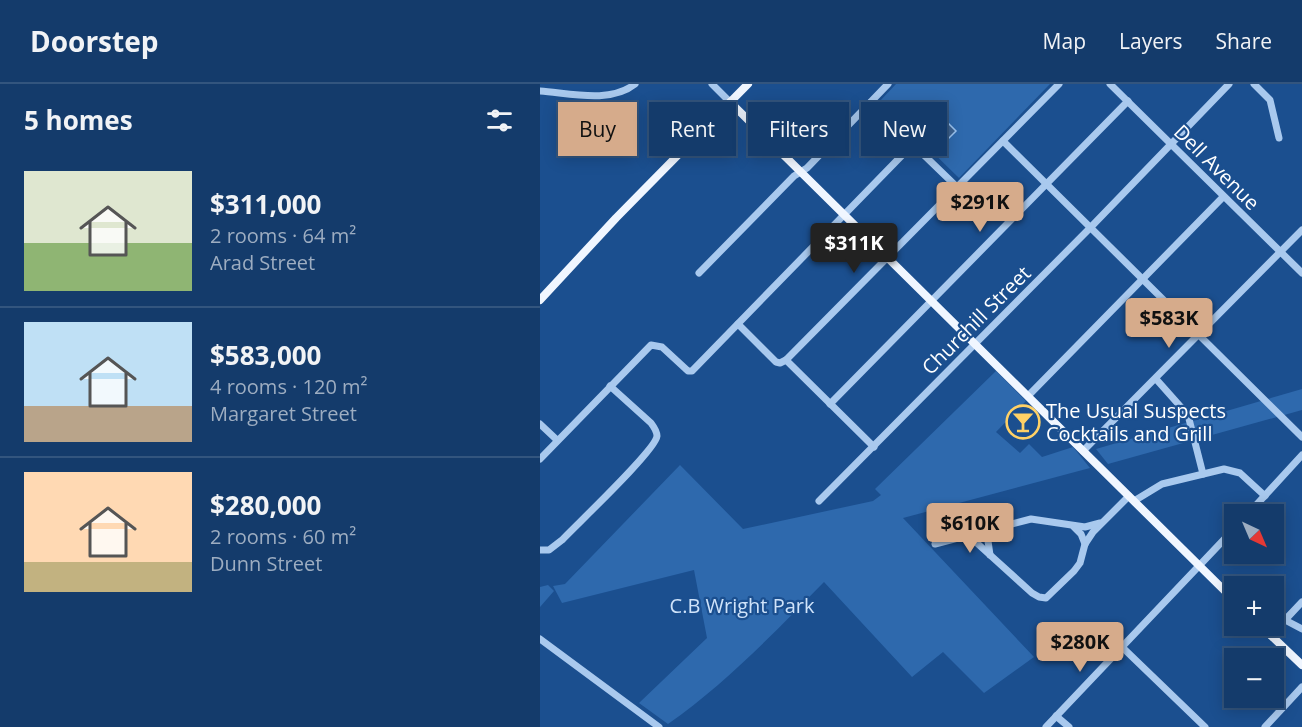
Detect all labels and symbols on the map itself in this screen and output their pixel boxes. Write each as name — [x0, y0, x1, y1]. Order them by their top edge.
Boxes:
street label: Dell Avenue — [1168, 118, 1266, 216]
pin: $291K — [938, 182, 1022, 233]
pin: $311K — [812, 223, 896, 274]
street label: Churchill Street — [916, 260, 1036, 380]
pin: $583K — [1127, 298, 1211, 349]
place label: The Usual Suspects Cocktails and Grill — [1046, 397, 1226, 447]
bar icon: The Usual Suspects Cocktails and Grill — [1005, 404, 1041, 440]
pin: $610K — [928, 503, 1012, 554]
north arrow — [1224, 504, 1284, 564]
park label: C.B Wright Park — [670, 592, 815, 619]
pin: $280K — [1038, 622, 1122, 673]

